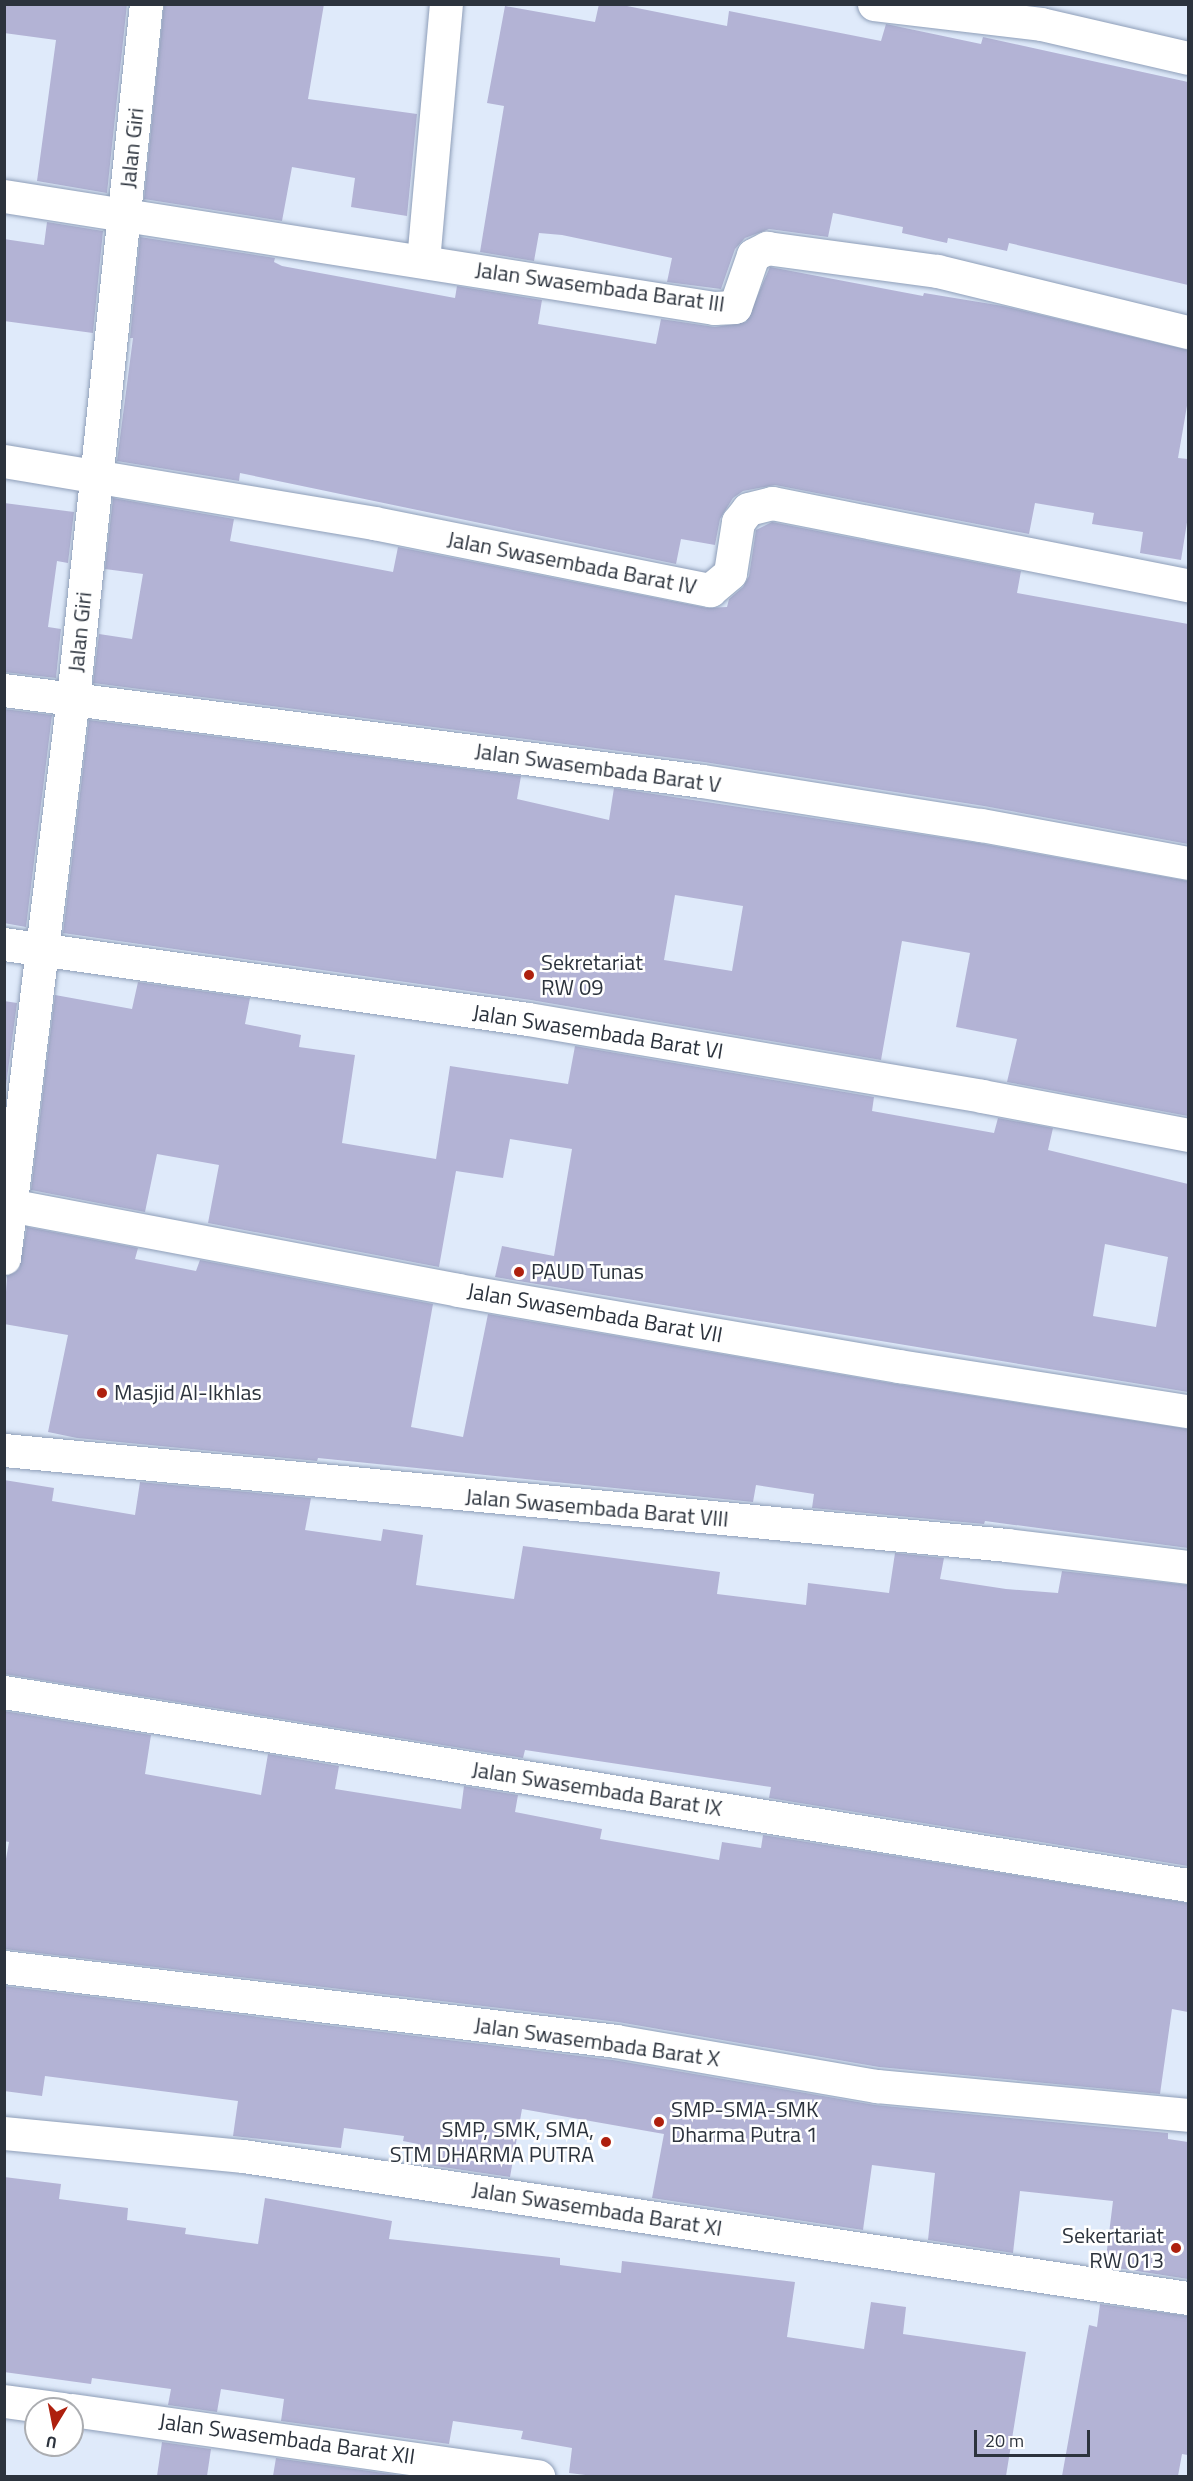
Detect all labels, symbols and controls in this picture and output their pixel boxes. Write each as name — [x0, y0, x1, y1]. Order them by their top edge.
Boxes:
street label: Jalan Giri — [115, 106, 149, 190]
street label: Jalan Swasembada Barat III — [474, 256, 726, 318]
street label: Jalan Swasembada Barat IV — [445, 526, 699, 600]
street label: Jalan Giri — [63, 590, 97, 674]
street label: Jalan Swasembada Barat V — [473, 738, 723, 798]
place label: Sekretariat RW 09 — [541, 949, 643, 1000]
marker: Sekretariat RW 09 — [522, 968, 536, 982]
street label: Jalan Swasembada Barat VI — [471, 999, 725, 1065]
place label: PAUD Tunas — [531, 1259, 644, 1285]
marker: PAUD Tunas — [512, 1265, 526, 1279]
street label: Jalan Swasembada Barat VII — [465, 1278, 725, 1348]
place label: Masjid Al-Ikhlas — [114, 1380, 262, 1406]
marker: Masjid Al-Ikhlas — [95, 1386, 109, 1400]
street label: Jalan Swasembada Barat VIII — [464, 1483, 730, 1533]
street label: Jalan Swasembada Barat IX — [470, 1756, 724, 1822]
street label: Jalan Swasembada Barat X — [473, 2012, 721, 2072]
place label: SMP-SMA-SMK Dharma Putra 1 — [671, 2096, 819, 2148]
marker: SMP-SMA-SMK Dharma Putra 1 — [652, 2115, 666, 2129]
place label: SMP, SMK, SMA, STM DHARMA PUTRA — [390, 2116, 594, 2168]
marker: SMP, SMK, SMA, STM DHARMA PUTRA — [599, 2135, 613, 2149]
street label: Jalan Swasembada Barat XI — [470, 2176, 724, 2242]
place label: Sekertariat RW 013 — [1062, 2222, 1164, 2274]
marker: Sekertariat RW 013 — [1169, 2241, 1183, 2255]
north arrow — [24, 2397, 84, 2457]
street label: Jalan Swasembada Barat XII — [157, 2408, 417, 2470]
scale bar — [977, 2418, 1092, 2456]
text: 20 m — [985, 2427, 1024, 2454]
text: U — [44, 2430, 58, 2455]

